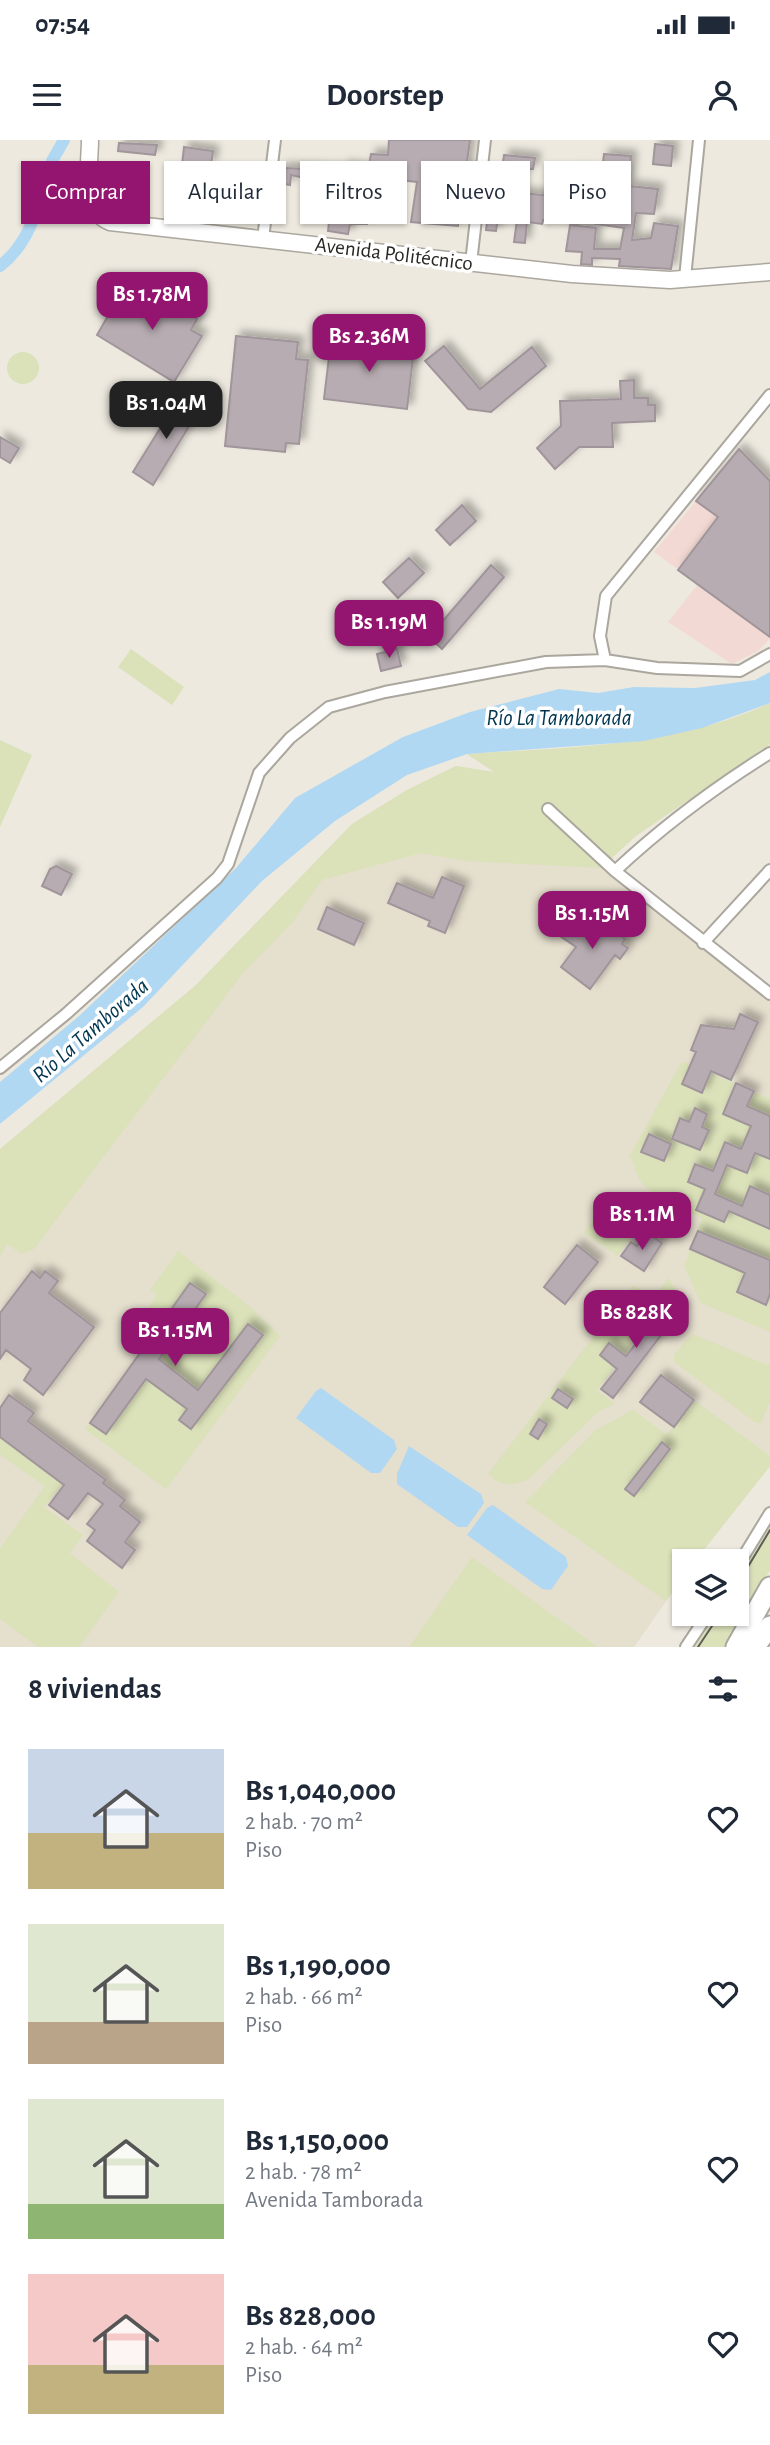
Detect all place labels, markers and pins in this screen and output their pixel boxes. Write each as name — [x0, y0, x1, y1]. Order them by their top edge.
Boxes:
pin: Bs 1.78M — [80, 272, 224, 332]
pin: Bs 2.36M — [297, 314, 441, 374]
pin: Bs 1.04M — [94, 382, 238, 441]
pin: Bs 1.19M — [317, 601, 461, 660]
pin: Bs 1.15M — [520, 892, 664, 951]
pin: Bs 1.1M — [577, 1192, 707, 1252]
pin: Bs 828K — [571, 1290, 701, 1350]
pin: Bs 1.15M — [103, 1308, 247, 1368]

